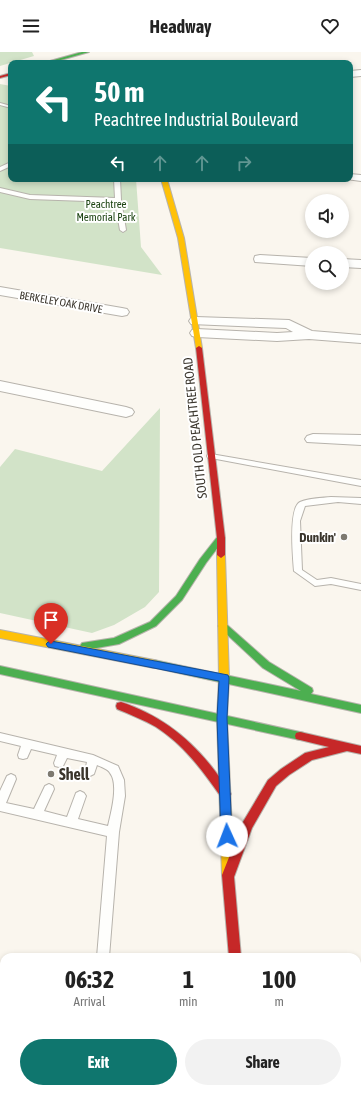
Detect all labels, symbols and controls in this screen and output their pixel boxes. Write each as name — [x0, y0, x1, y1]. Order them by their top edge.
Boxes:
icon: menu — [20, 15, 42, 37]
icon: heart — [319, 15, 341, 37]
text: Headway — [150, 16, 211, 37]
icon: left — [28, 76, 80, 128]
text: 50 m — [94, 76, 144, 108]
text: Peachtree Industrial Boulevard — [94, 109, 299, 130]
icon: left — [107, 152, 129, 174]
icon: ahead — [149, 152, 171, 174]
icon: ahead — [191, 152, 213, 174]
icon: right — [233, 152, 255, 174]
map controls — [305, 194, 349, 290]
button: sound — [305, 194, 349, 238]
park label: Peachtree Memorial Park — [76, 198, 136, 223]
button: search — [305, 246, 349, 290]
street label: BERKELEY OAK DRIVE — [19, 289, 104, 315]
street label: SOUTH OLD PEACHTREE ROAD — [180, 357, 210, 499]
place label: Dunkin' — [299, 530, 336, 545]
marker: Dunkin' — [339, 532, 349, 542]
pin — [34, 603, 68, 644]
icon: arrive — [40, 609, 62, 631]
place label: Shell — [59, 765, 90, 783]
marker: Shell — [46, 769, 56, 779]
position arrow — [206, 815, 248, 857]
text: 06:32 — [65, 966, 114, 993]
text: 1 — [183, 966, 194, 993]
text: 100 — [262, 966, 296, 993]
text: Arrival — [74, 994, 105, 1009]
text: min — [179, 994, 198, 1009]
text: m — [275, 994, 284, 1009]
button: Exit — [20, 1039, 177, 1085]
button: Share — [185, 1039, 341, 1085]

